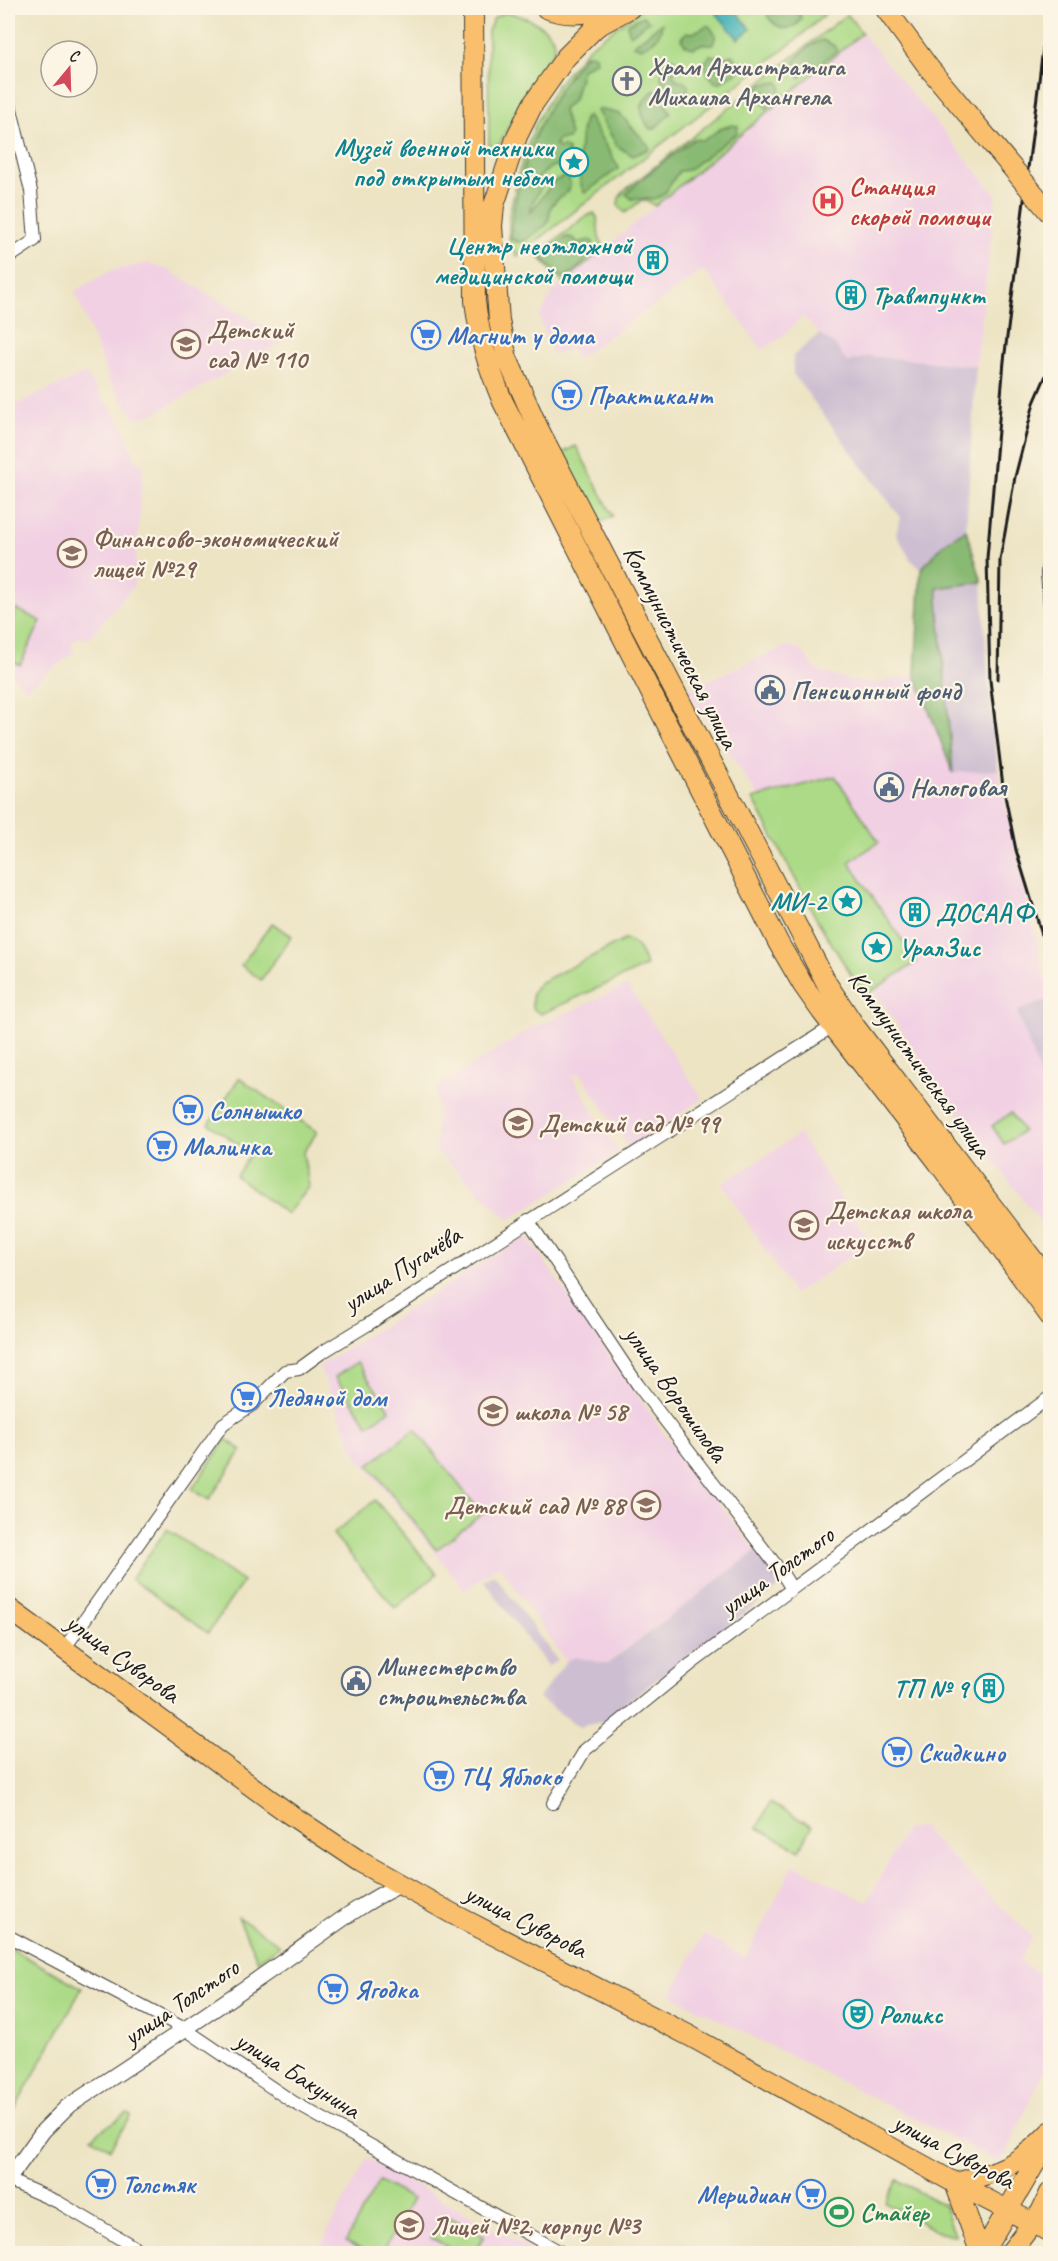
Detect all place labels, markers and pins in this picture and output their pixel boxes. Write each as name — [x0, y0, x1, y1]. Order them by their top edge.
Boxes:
place label: Храм Архистратига Михаила Архангела — [648, 50, 846, 113]
church icon: Храм Архистратига Михаила Архангела — [611, 65, 643, 97]
place label: Музей военной техники под открытым небом — [334, 131, 556, 194]
place icon: Музей военной техники под открытым небом — [558, 146, 590, 178]
place label: Станция скорой помощи — [849, 170, 992, 233]
hospital icon: Станция скорой помощи — [812, 185, 844, 217]
place label: Центр неотложной медицинской помощи — [434, 229, 635, 292]
building icon: Центр неотложной медицинской помощи — [637, 244, 669, 276]
building icon: Травмпункт — [835, 279, 867, 311]
place label: Травмпункт — [872, 279, 986, 312]
place label: Детский сад № 110 — [207, 313, 309, 376]
supermarket icon: Магнит у дома — [410, 319, 442, 351]
place label: Магнит у дома — [447, 319, 596, 352]
school or university icon: Детский сад № 110 — [170, 328, 202, 360]
supermarket icon: Практикант — [551, 379, 583, 411]
place label: Практикант — [588, 379, 714, 412]
place label: Финансово-экономический лицей №29 — [93, 522, 340, 585]
school or university icon: Финансово-экономический лицей №29 — [56, 537, 88, 569]
public building icon: Пенсионный фонд — [754, 674, 786, 706]
place label: Пенсионный фонд — [791, 674, 963, 707]
public building icon: Налоговая — [873, 771, 905, 803]
place label: Налоговая — [910, 771, 1008, 804]
place label: МИ-2 — [770, 885, 828, 918]
place icon: МИ-2 — [831, 885, 863, 917]
building icon: ДОСААФ — [899, 896, 931, 928]
place label: ДОСААФ — [936, 896, 1036, 929]
place icon: УралЗис — [861, 931, 893, 963]
place label: УралЗис — [898, 931, 981, 964]
supermarket icon: Солнышко — [172, 1094, 204, 1126]
place label: Солнышко — [209, 1094, 302, 1127]
school or university icon: Детский сад № 99 — [502, 1107, 534, 1139]
place label: Детский сад № 99 — [539, 1107, 722, 1140]
supermarket icon: Малинка — [146, 1130, 178, 1162]
place label: Малинка — [183, 1130, 274, 1163]
place label: Детская школа искусств — [825, 1194, 973, 1257]
school or university icon: Детская школа искусств — [788, 1209, 820, 1241]
supermarket icon: Ледяной дом — [230, 1381, 262, 1413]
place label: Ледяной дом — [267, 1381, 388, 1414]
school or university icon: школа № 58 — [477, 1395, 509, 1427]
place label: школа № 58 — [514, 1395, 630, 1428]
place label: Детский сад № 88 — [444, 1489, 628, 1522]
school or university icon: Детский сад № 88 — [630, 1489, 662, 1521]
place label: Минестерство строительства — [377, 1650, 528, 1713]
public building icon: Минестерство строительства — [340, 1665, 372, 1697]
place label: ТП № 9 — [893, 1672, 971, 1705]
building icon: ТП № 9 — [973, 1672, 1005, 1704]
supermarket icon: Скидкино — [881, 1736, 913, 1768]
place label: Скидкино — [918, 1736, 1007, 1769]
supermarket icon: ТЦ Яблоко — [423, 1760, 455, 1792]
place label: ТЦ Яблоко — [460, 1760, 564, 1793]
supermarket icon: Ягодка — [317, 1973, 349, 2005]
place label: Ягодка — [354, 1973, 420, 2006]
theatre icon: Роликс — [842, 1998, 874, 2030]
place label: Роликс — [879, 1998, 943, 2031]
supermarket icon: Толстяк — [85, 2168, 117, 2200]
place label: Толстяк — [122, 2168, 198, 2201]
place label: Меридиан — [697, 2178, 792, 2211]
supermarket icon: Меридиан — [795, 2178, 827, 2210]
sports icon: Стайер — [823, 2196, 855, 2228]
place label: Стайер — [860, 2196, 931, 2229]
school or university icon: Лицей №2, корпус №3 — [393, 2209, 425, 2241]
place label: Лицей №2, корпус №3 — [430, 2209, 642, 2242]

